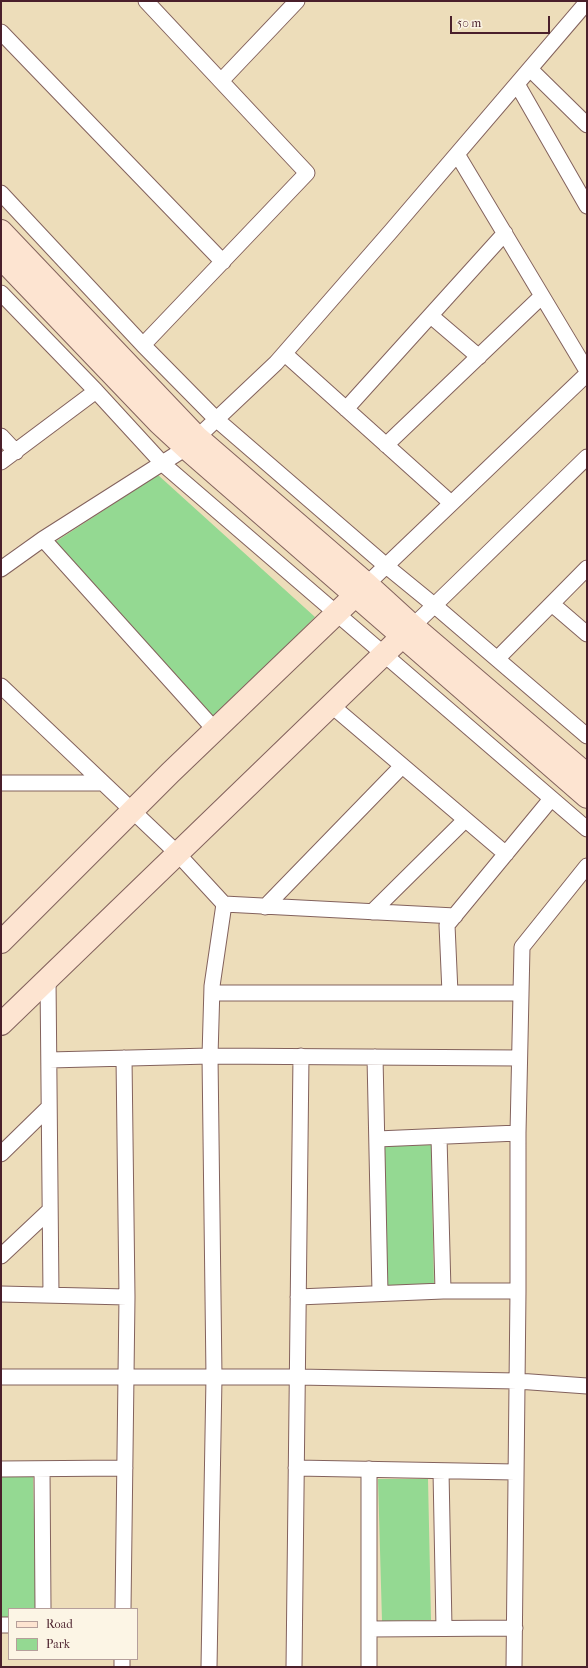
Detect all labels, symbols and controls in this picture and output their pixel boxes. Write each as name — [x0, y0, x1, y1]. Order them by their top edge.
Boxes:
scale bar — [452, 8, 552, 34]
text: 50 m — [457, 16, 481, 30]
legend — [8, 1608, 138, 1660]
text: Road — [46, 1617, 73, 1631]
text: Park — [46, 1637, 70, 1651]

